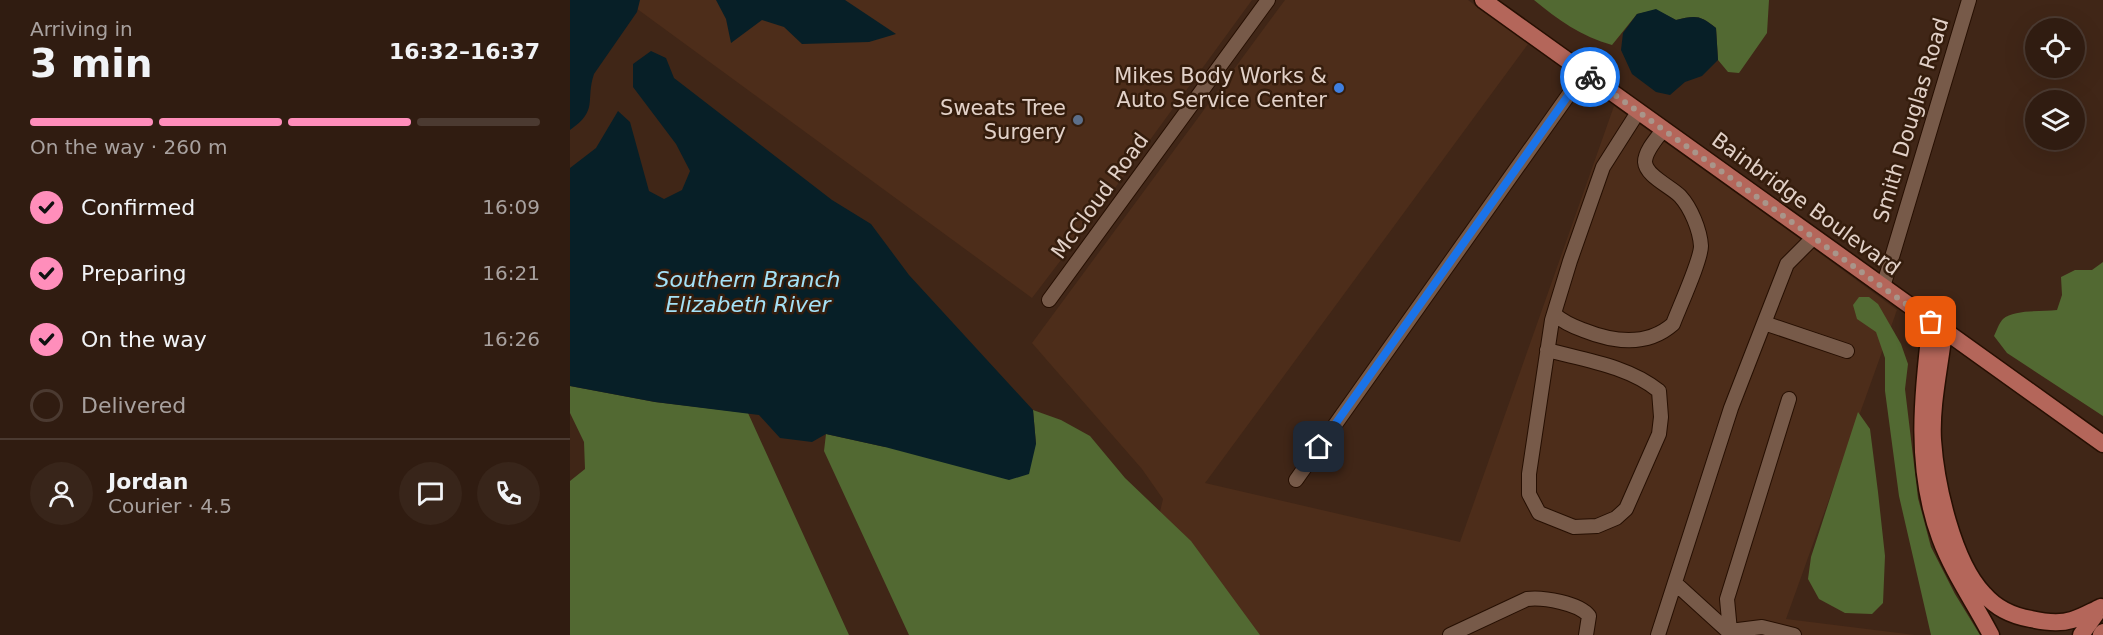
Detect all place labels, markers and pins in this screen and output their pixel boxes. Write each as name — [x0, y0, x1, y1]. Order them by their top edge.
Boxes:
place label: Mikes Body Works & Auto Service Center — [1114, 64, 1327, 112]
marker: Mikes Body Works & Auto Service Center — [1332, 81, 1346, 95]
place label: Sweats Tree Surgery — [940, 96, 1066, 144]
marker: Sweats Tree Surgery — [1071, 113, 1085, 127]
pin — [1905, 296, 1956, 347]
pin — [1293, 421, 1344, 472]

